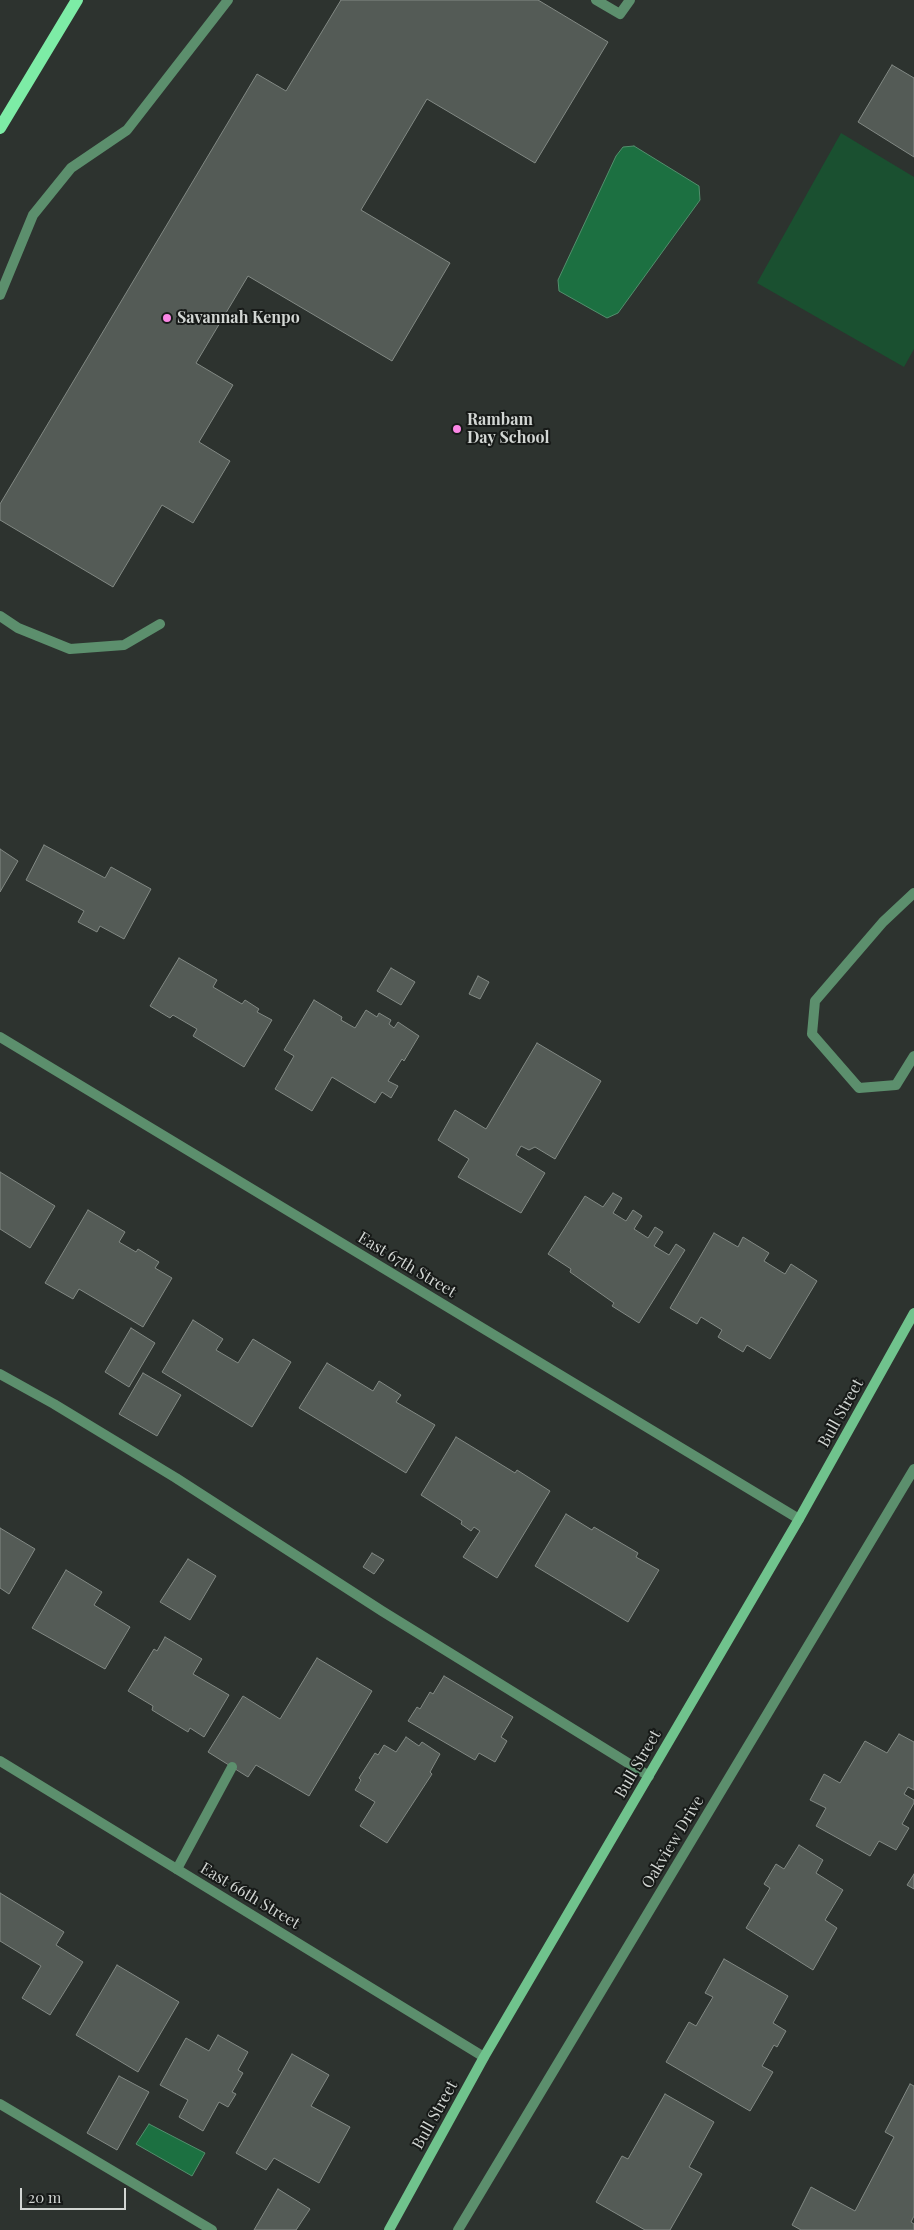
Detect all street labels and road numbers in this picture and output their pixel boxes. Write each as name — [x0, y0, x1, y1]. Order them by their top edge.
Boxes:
street label: East 67th Street — [354, 1228, 460, 1302]
street label: Bull Street — [814, 1375, 868, 1451]
street label: Bull Street — [611, 1727, 665, 1801]
street label: Oakview Drive — [638, 1792, 708, 1892]
street label: East 66th Street — [197, 1859, 303, 1933]
street label: Bull Street — [408, 2077, 462, 2153]

